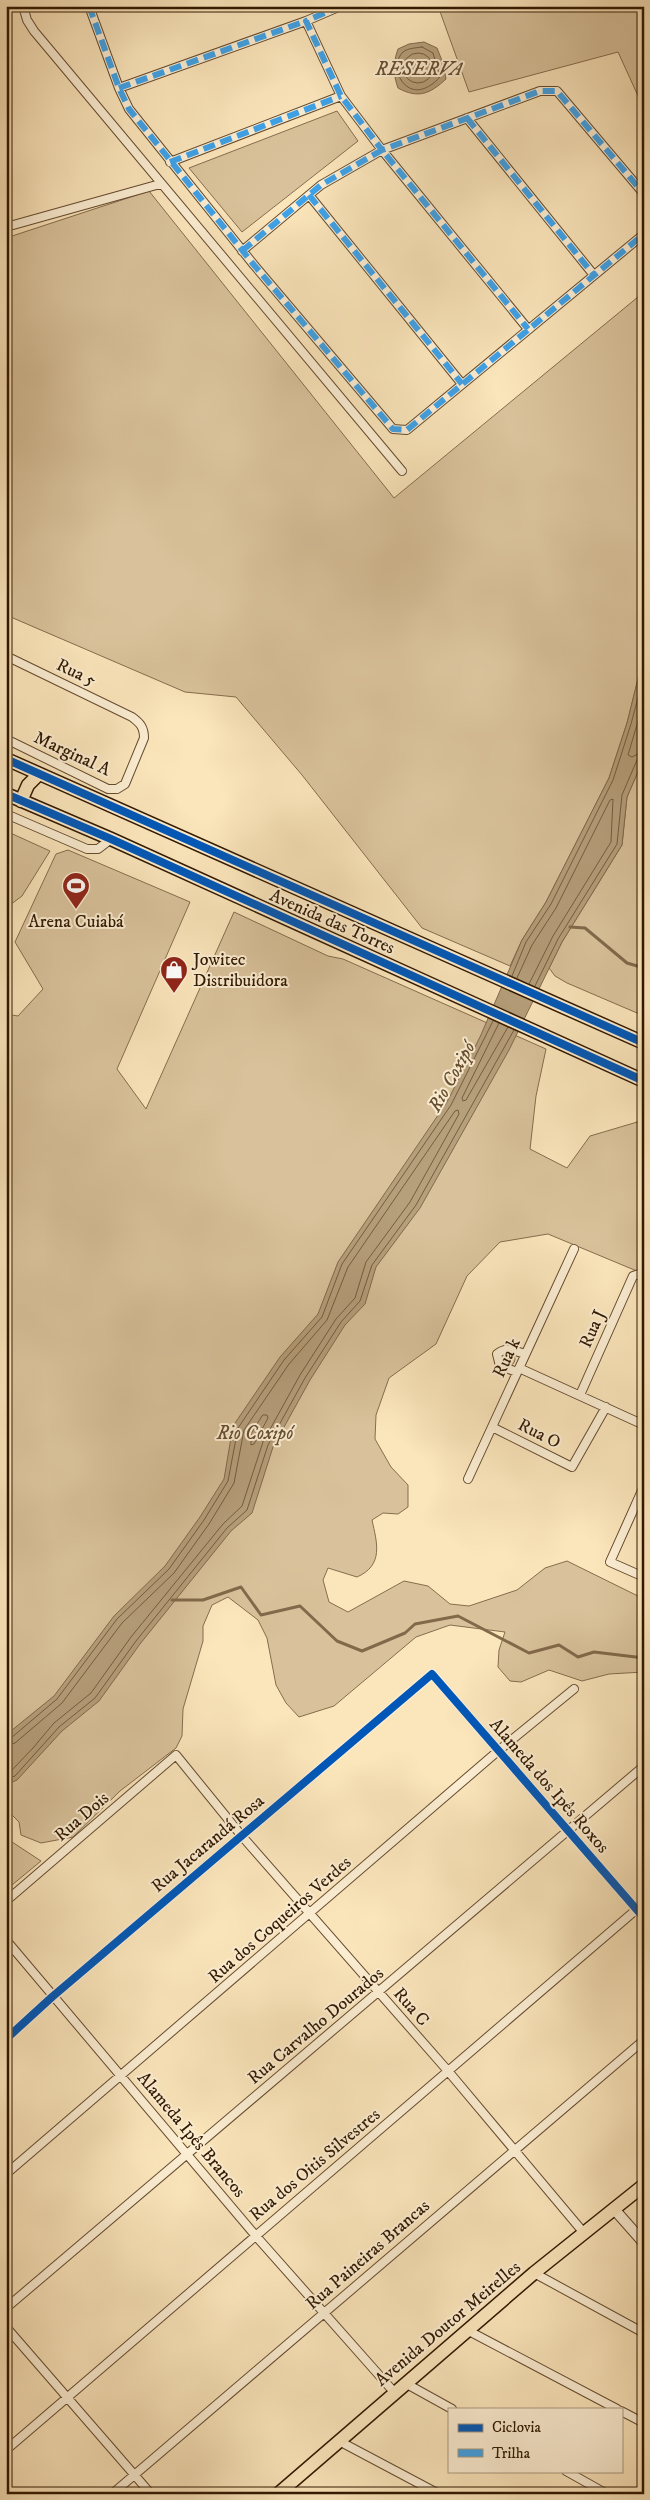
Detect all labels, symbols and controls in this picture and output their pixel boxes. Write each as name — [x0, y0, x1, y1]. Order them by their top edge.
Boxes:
water label: RESERVA — [375, 58, 464, 81]
street label: Rua 5 — [53, 654, 99, 692]
street label: Marginal A — [30, 727, 114, 782]
sports icon: Arena Cuiabá — [61, 871, 91, 910]
street label: Avenida das Torres — [266, 885, 398, 959]
place label: Arena Cuiabá — [28, 911, 124, 933]
place label: Jowitec Distribuidora — [191, 949, 288, 992]
shop icon: Jowitec Distribuidora — [159, 955, 189, 994]
water label: Rio Coxipó — [423, 1036, 482, 1117]
street label: Rua J — [575, 1307, 611, 1351]
street label: Rua k — [488, 1335, 526, 1381]
street label: Rua O — [514, 1414, 564, 1454]
water label: Rio Coxipó — [216, 1422, 295, 1446]
street label: Alameda dos Ipês Roxos — [484, 1714, 614, 1858]
street label: Rua Dois — [50, 1787, 114, 1847]
street label: Rua Jacarandá Rosa — [147, 1790, 269, 1898]
street label: Rua dos Coqueiros Verdes — [204, 1852, 356, 1988]
street label: Rua Carvalho Dourados — [244, 1963, 388, 2089]
street label: Rua C — [388, 1983, 434, 2031]
street label: Alameda Ipês Brancos — [132, 2068, 250, 2202]
street label: Rua dos Oitis Silvestres — [245, 2104, 385, 2226]
street label: Rua Paineiras Brancas — [302, 2195, 434, 2315]
street label: Avenida Doutor Meirelles — [371, 2257, 525, 2391]
legend — [448, 2408, 622, 2472]
text: Ciclovia — [492, 2418, 541, 2437]
text: Trilha — [492, 2444, 531, 2463]

